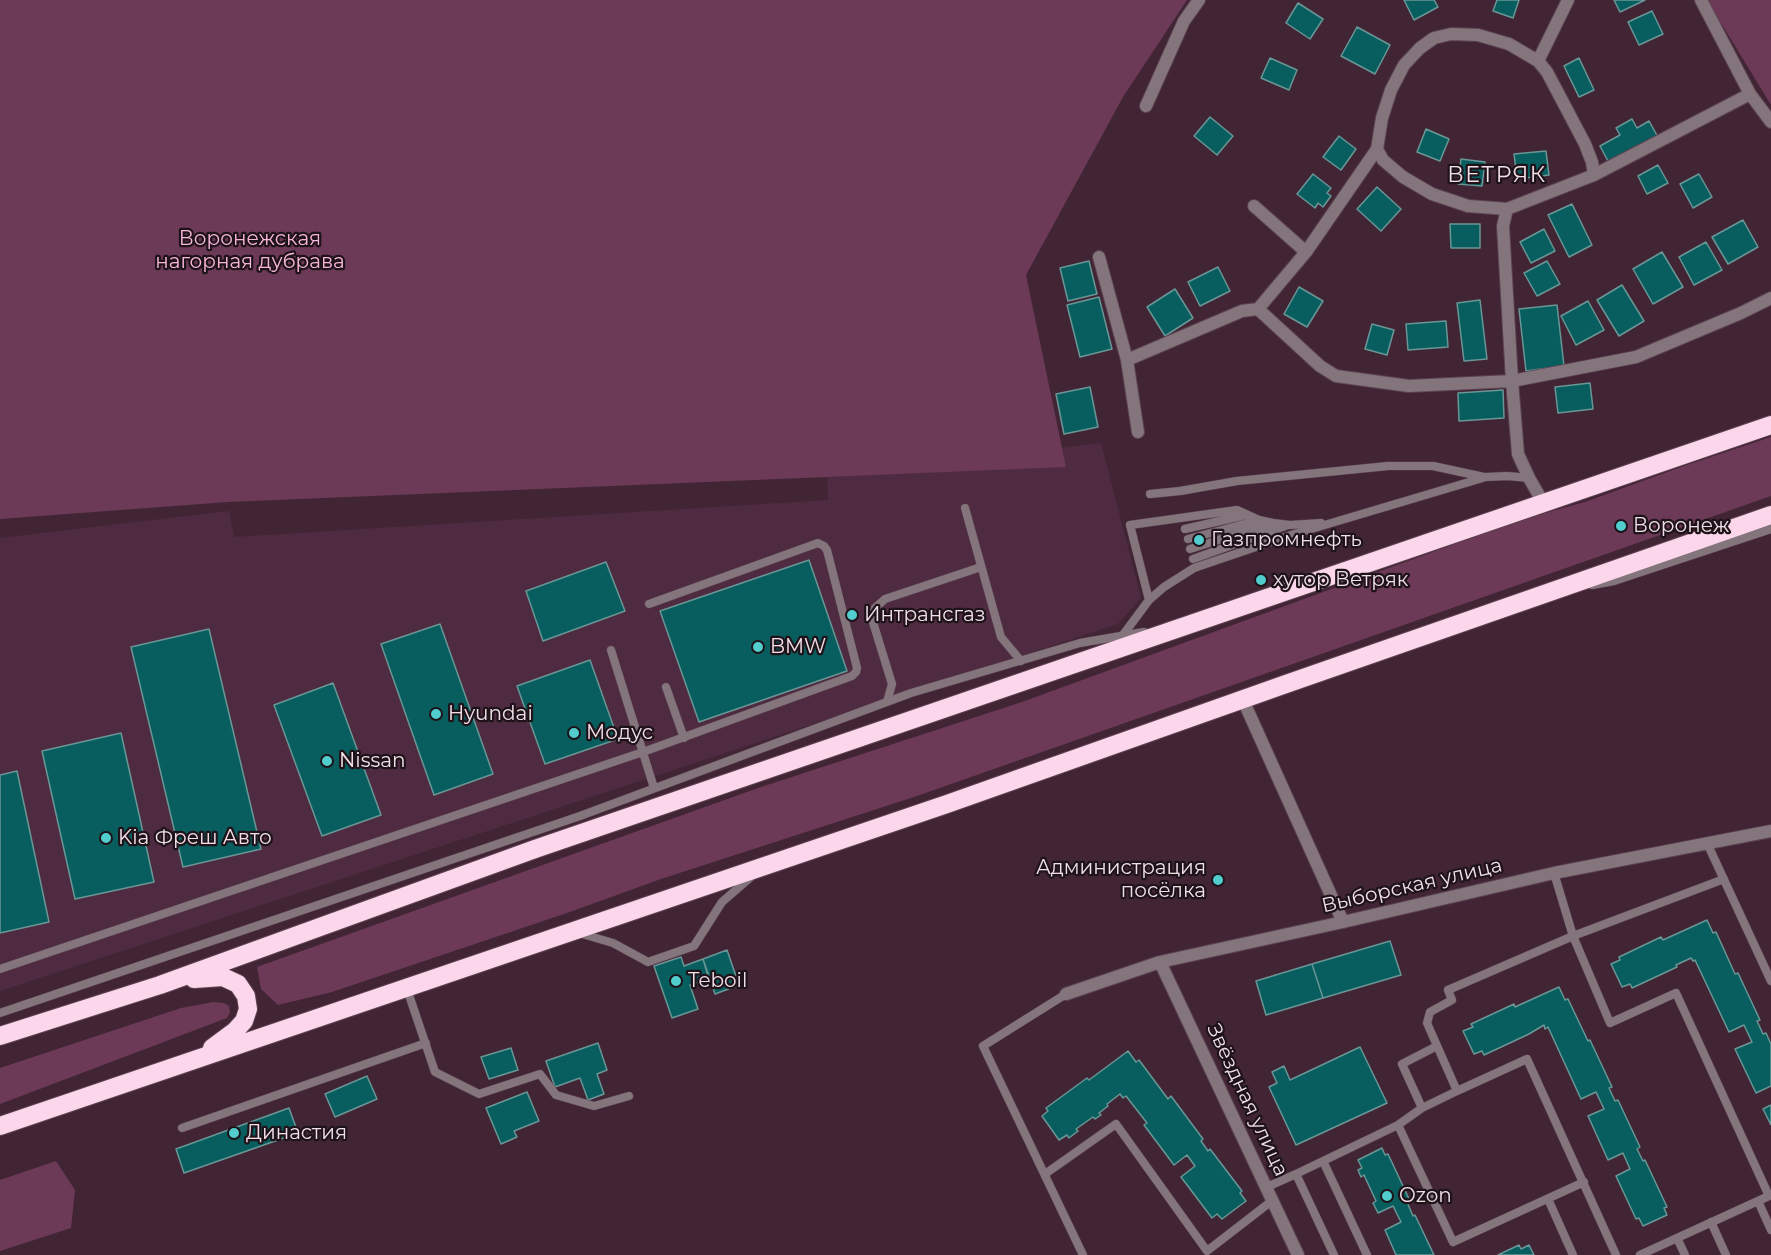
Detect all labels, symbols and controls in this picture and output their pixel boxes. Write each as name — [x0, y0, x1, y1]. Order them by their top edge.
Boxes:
district label: ВЕТРЯК — [1447, 163, 1547, 189]
park label: Воронежская нагорная дубрава — [155, 227, 345, 274]
place label: Воронеж — [1633, 514, 1729, 538]
marker: Воронеж — [1614, 519, 1628, 533]
place label: Газпромнефть — [1211, 528, 1362, 552]
marker: Газпромнефть — [1192, 533, 1206, 547]
place label: хутор Ветряк — [1273, 568, 1408, 592]
marker: хутор Ветряк — [1254, 573, 1268, 587]
place label: Интрансгаз — [864, 603, 985, 627]
marker: Интрансгаз — [845, 608, 859, 622]
place label: BMW — [770, 635, 826, 659]
marker: BMW — [751, 640, 765, 654]
place label: Hyundai — [448, 702, 533, 726]
marker: Hyundai — [429, 707, 443, 721]
place label: Модус — [586, 721, 653, 745]
marker: Модус — [567, 726, 581, 740]
place label: Nissan — [339, 749, 405, 773]
marker: Nissan — [320, 754, 334, 768]
place label: Kia Фреш Авто — [118, 826, 272, 850]
marker: Kia Фреш Авто — [99, 831, 113, 845]
street label: Выборская улица — [1319, 854, 1505, 918]
place label: Администрация посёлка — [1036, 856, 1206, 903]
marker: Администрация посёлка — [1211, 873, 1225, 887]
place label: Teboil — [688, 969, 747, 993]
marker: Teboil — [669, 974, 683, 988]
street label: Звёздная улица — [1201, 1020, 1293, 1180]
place label: Династия — [246, 1121, 347, 1145]
marker: Династия — [227, 1126, 241, 1140]
place label: Ozon — [1399, 1184, 1452, 1208]
marker: Ozon — [1380, 1189, 1394, 1203]

